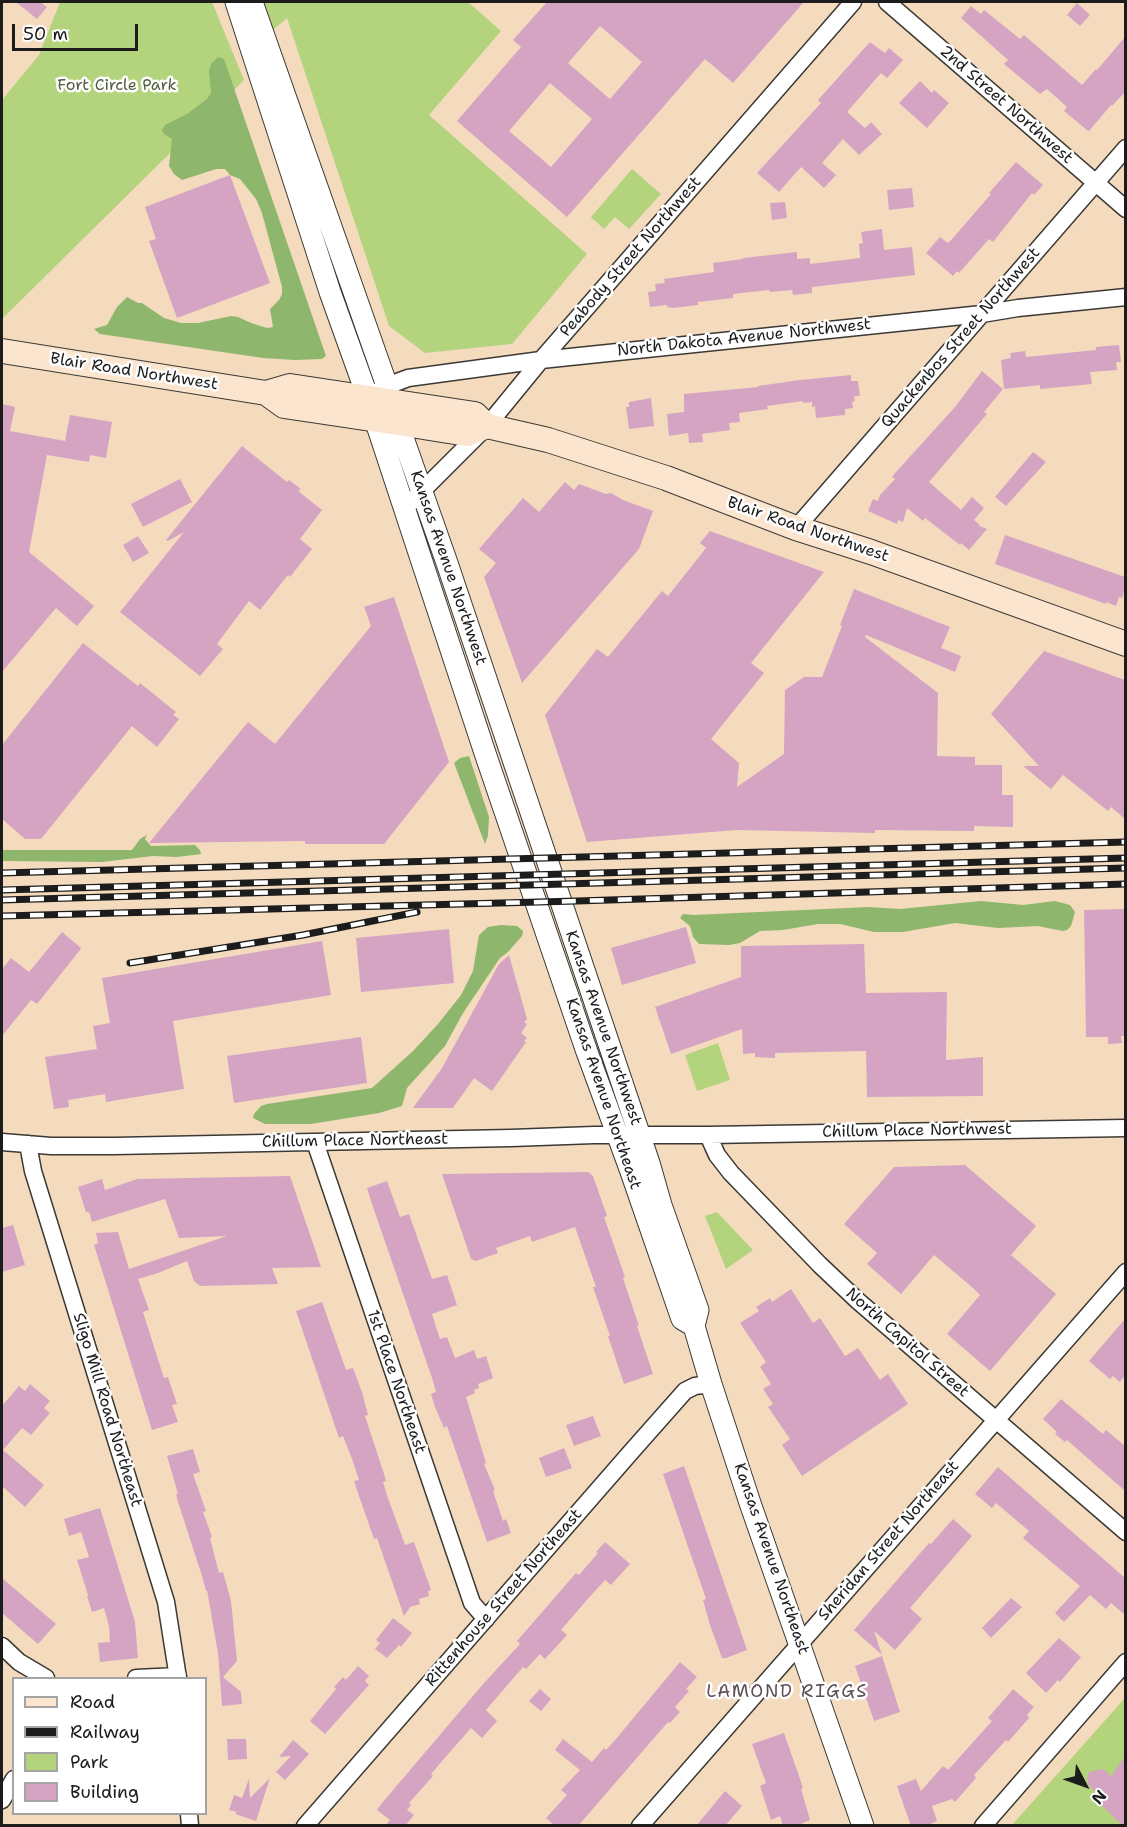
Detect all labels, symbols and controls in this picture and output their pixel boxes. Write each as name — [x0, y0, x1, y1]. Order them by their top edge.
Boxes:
scale bar — [15, 12, 141, 50]
text: 50 m — [23, 22, 68, 46]
street label: 2nd Street Northwest — [935, 42, 1077, 168]
park label: Fort Circle Park — [57, 76, 177, 96]
street label: Peabody Street Northwest — [556, 173, 706, 341]
street label: Quackenbos Street Northwest — [877, 244, 1045, 432]
street label: North Dakota Avenue Northwest — [616, 315, 872, 361]
street label: Blair Road Northwest — [49, 349, 219, 395]
street label: Kansas Avenue Northwest — [406, 468, 490, 668]
street label: Blair Road Northwest — [725, 493, 891, 567]
street label: Kansas Avenue Northwest — [561, 928, 645, 1128]
street label: Kansas Avenue Northeast — [561, 996, 645, 1192]
street label: Chillum Place Northwest — [822, 1120, 1012, 1142]
street label: Chillum Place Northeast — [262, 1130, 448, 1152]
street label: North Capitol Street — [841, 1284, 973, 1402]
street label: 1st Place Northeast — [362, 1308, 430, 1456]
street label: Sligo Mill Road Northeast — [68, 1311, 146, 1509]
street label: Sheridan Street Northeast — [814, 1457, 964, 1625]
street label: Kansas Avenue Northeast — [729, 1461, 813, 1657]
street label: Rittenhouse Street Northeast — [422, 1505, 586, 1691]
legend — [12, 1677, 207, 1815]
district label: LAMOND RIGGS — [706, 1681, 868, 1703]
text: Road — [70, 1690, 115, 1714]
text: Railway — [70, 1720, 140, 1744]
text: Park — [70, 1750, 109, 1774]
north arrow — [1055, 1755, 1115, 1815]
text: Building — [70, 1780, 139, 1804]
text: N — [1087, 1785, 1111, 1809]

